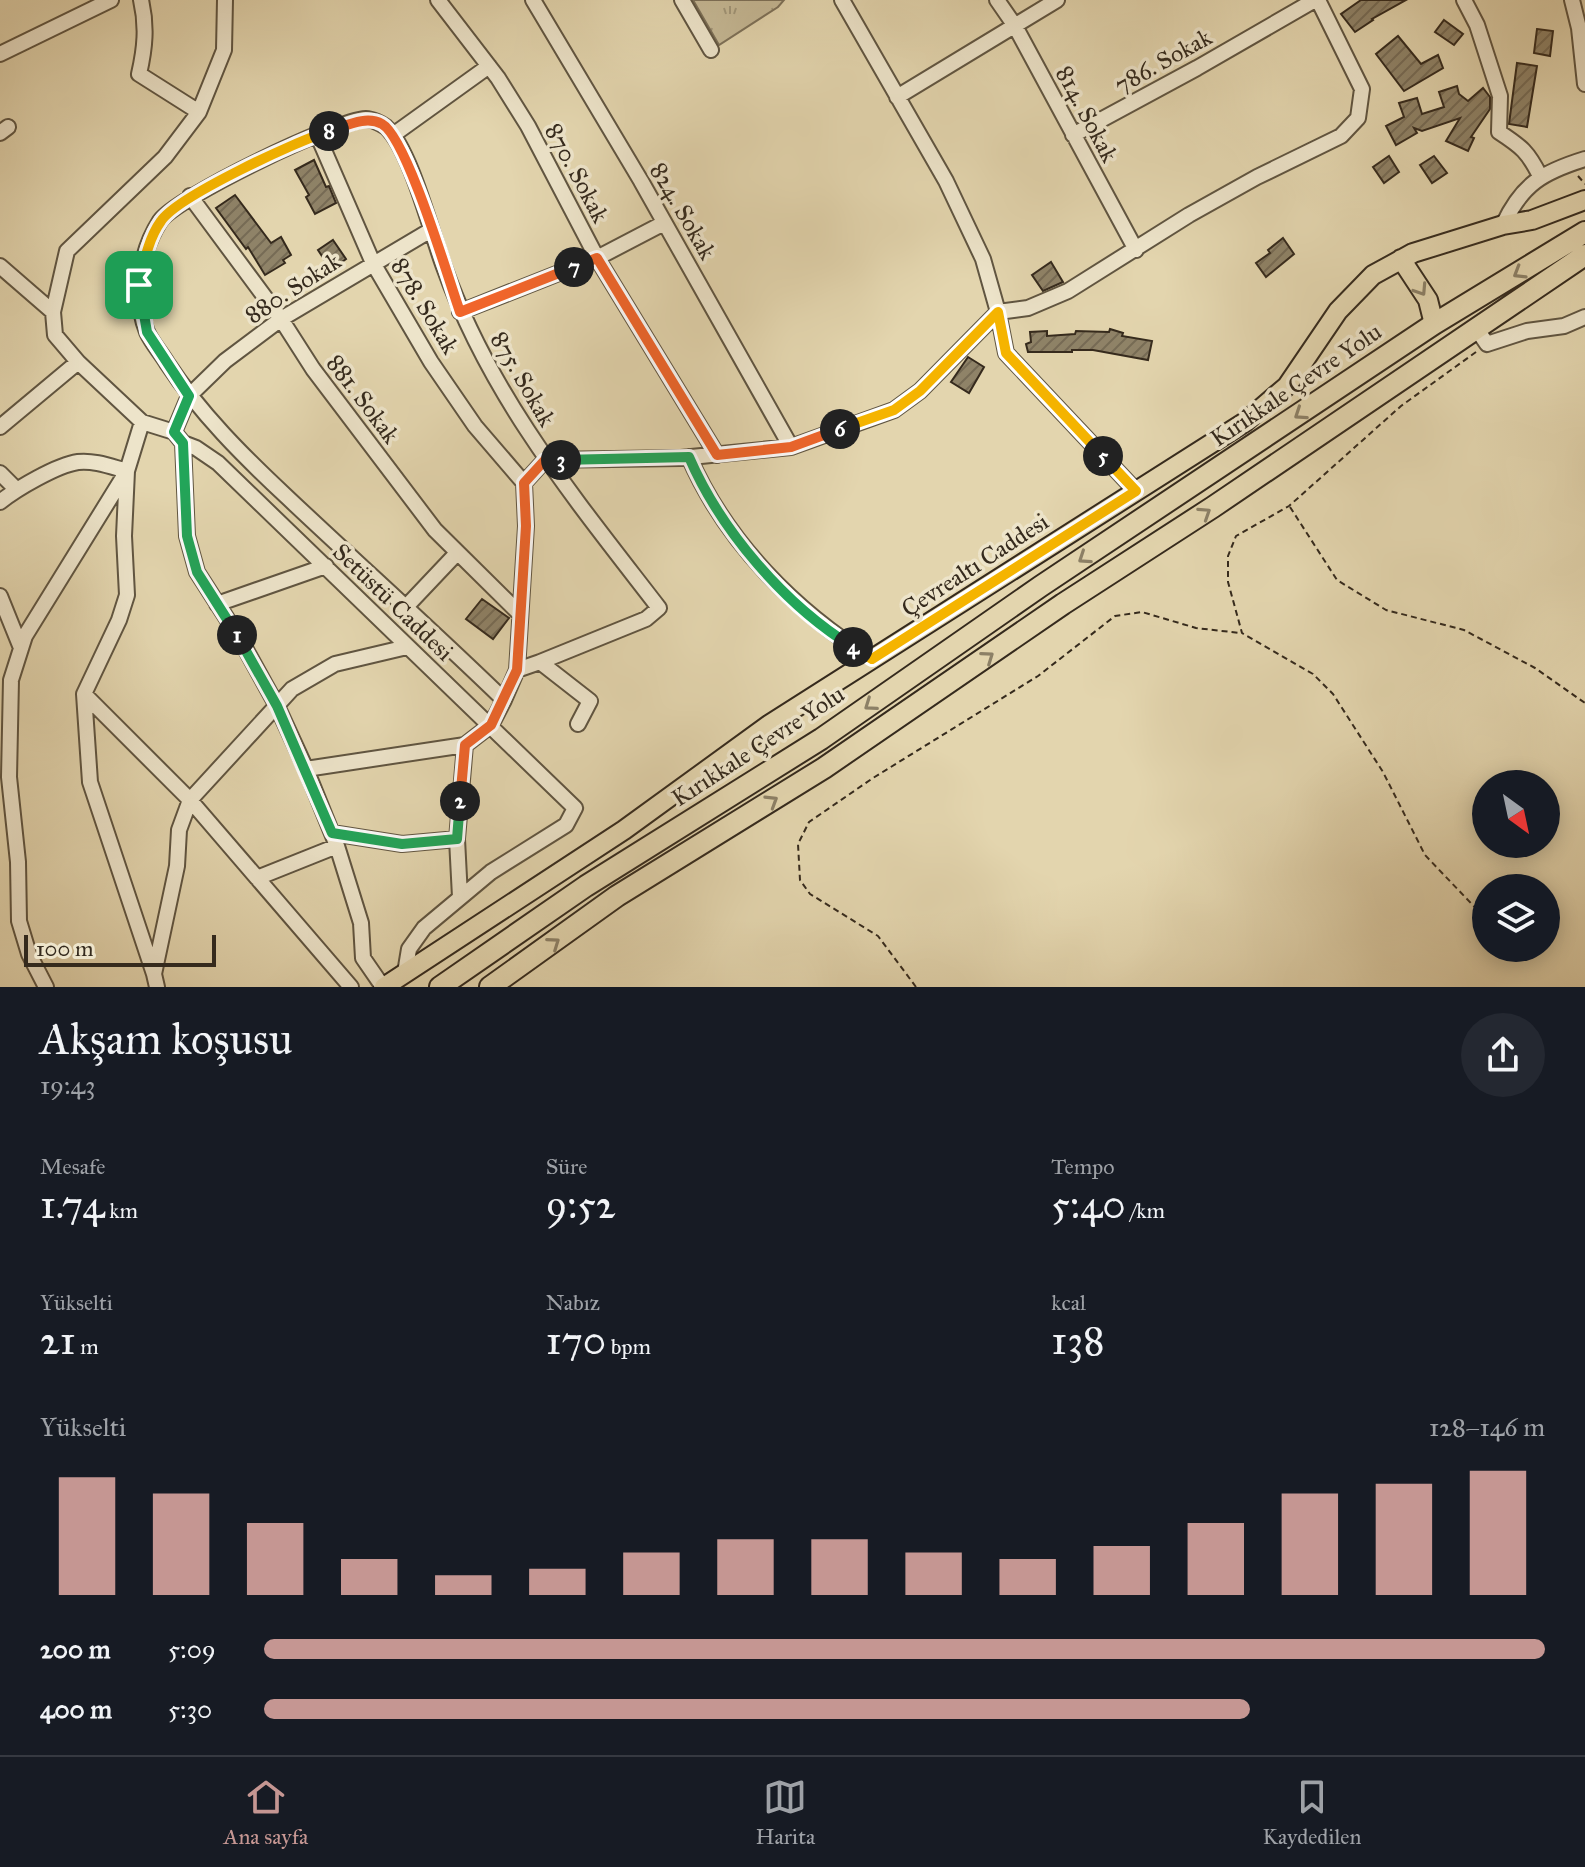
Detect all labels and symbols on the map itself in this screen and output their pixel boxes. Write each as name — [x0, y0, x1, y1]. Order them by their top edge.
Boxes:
street label: 786. Sokak — [1109, 22, 1218, 100]
street label: 814. Sokak — [1049, 61, 1125, 168]
pin: 8 — [309, 111, 349, 151]
street label: 870. Sokak — [538, 118, 616, 229]
street label: 824. Sokak — [643, 157, 723, 266]
street label: 880. Sokak — [240, 246, 347, 330]
pin: 7 — [554, 247, 594, 287]
pin — [105, 251, 173, 319]
street label: 878. Sokak — [385, 252, 466, 360]
one-way arrow — [1513, 263, 1528, 279]
one-way arrow — [1411, 282, 1426, 296]
street label: Kırıkkale Çevre Yolu — [1205, 317, 1387, 453]
street label: 875. Sokak — [484, 326, 563, 433]
street label: 881. Sokak — [320, 349, 407, 450]
one-way arrow — [1294, 404, 1309, 419]
pin: 6 — [820, 409, 860, 449]
pin: 5 — [1083, 436, 1123, 476]
pin: 3 — [541, 440, 581, 480]
street label: Çevrealtı Caddesi — [896, 506, 1055, 624]
one-way arrow — [1196, 507, 1210, 522]
street label: Setüstü Caddesi — [326, 537, 460, 667]
one-way arrow — [1078, 548, 1092, 563]
pin: 1 — [217, 615, 257, 655]
pin: 4 — [833, 627, 873, 667]
one-way arrow — [980, 652, 994, 667]
street label: Kırıkkale Çevre Yolu — [666, 679, 850, 813]
one-way arrow — [864, 695, 878, 710]
north arrow — [1472, 770, 1560, 858]
pin: 2 — [440, 781, 480, 821]
one-way arrow — [763, 795, 778, 810]
scale bar — [24, 931, 216, 967]
one-way arrow — [546, 938, 560, 952]

